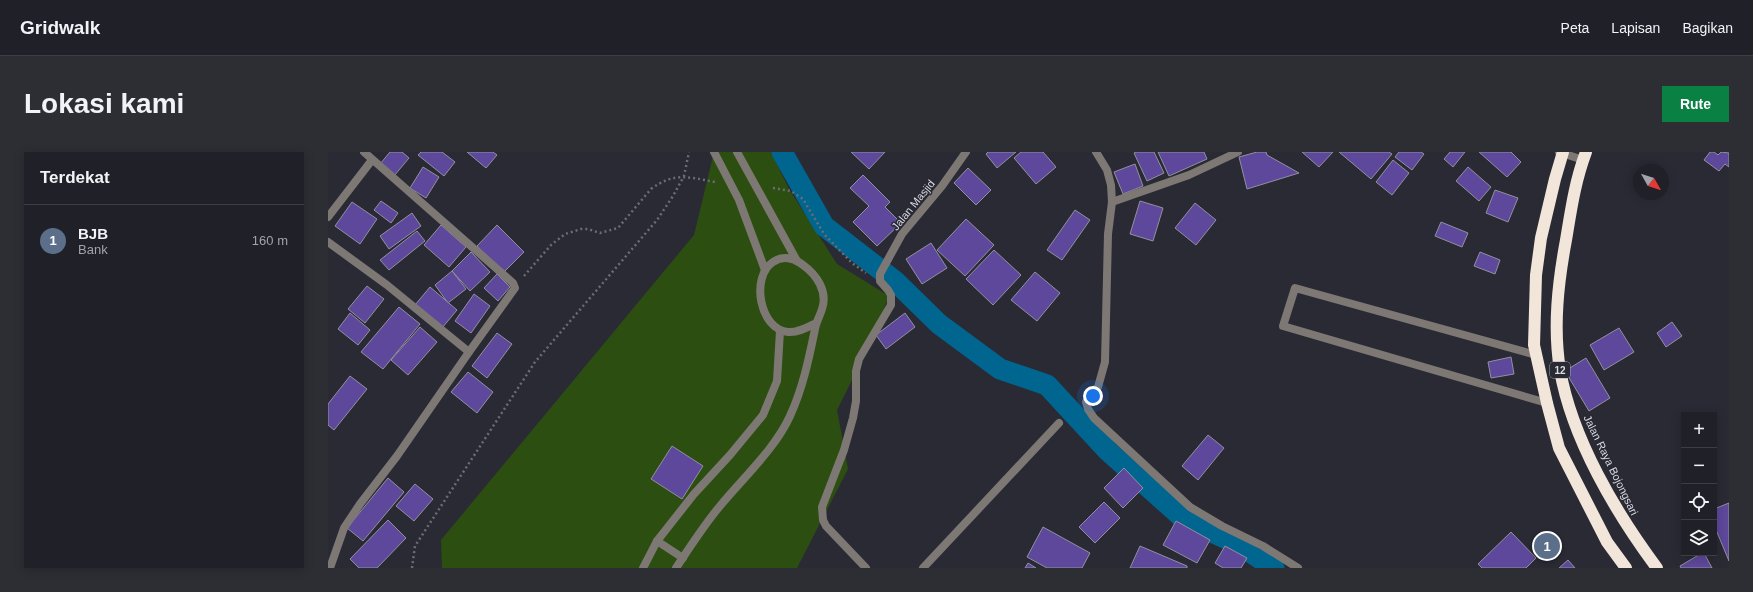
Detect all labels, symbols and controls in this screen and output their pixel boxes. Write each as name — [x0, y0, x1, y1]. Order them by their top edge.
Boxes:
text: Gridwalk — [20, 17, 100, 38]
text: Peta — [1561, 20, 1589, 36]
text: Lapisan — [1611, 20, 1660, 36]
text: Bagikan — [1682, 20, 1733, 36]
button: Rute — [1662, 86, 1729, 122]
text: Lokasi kami — [24, 88, 184, 119]
north arrow — [1633, 164, 1669, 200]
text: Terdekat — [40, 168, 110, 187]
street label: Jalan Masjid — [889, 177, 937, 233]
text: BJB — [78, 225, 108, 242]
text: 1 — [49, 233, 57, 248]
text: 160 m — [252, 233, 288, 248]
text: Bank — [78, 242, 108, 257]
road number: 12 — [1550, 362, 1570, 378]
your location — [1083, 386, 1103, 406]
map controls — [1681, 412, 1717, 556]
button: + — [1681, 412, 1717, 448]
street label: Jalan Raya Bojongsari — [1581, 413, 1641, 517]
button: − — [1681, 448, 1717, 484]
button: locate — [1681, 484, 1717, 520]
button: layers — [1681, 520, 1717, 556]
pin: 1 — [1534, 531, 1560, 561]

